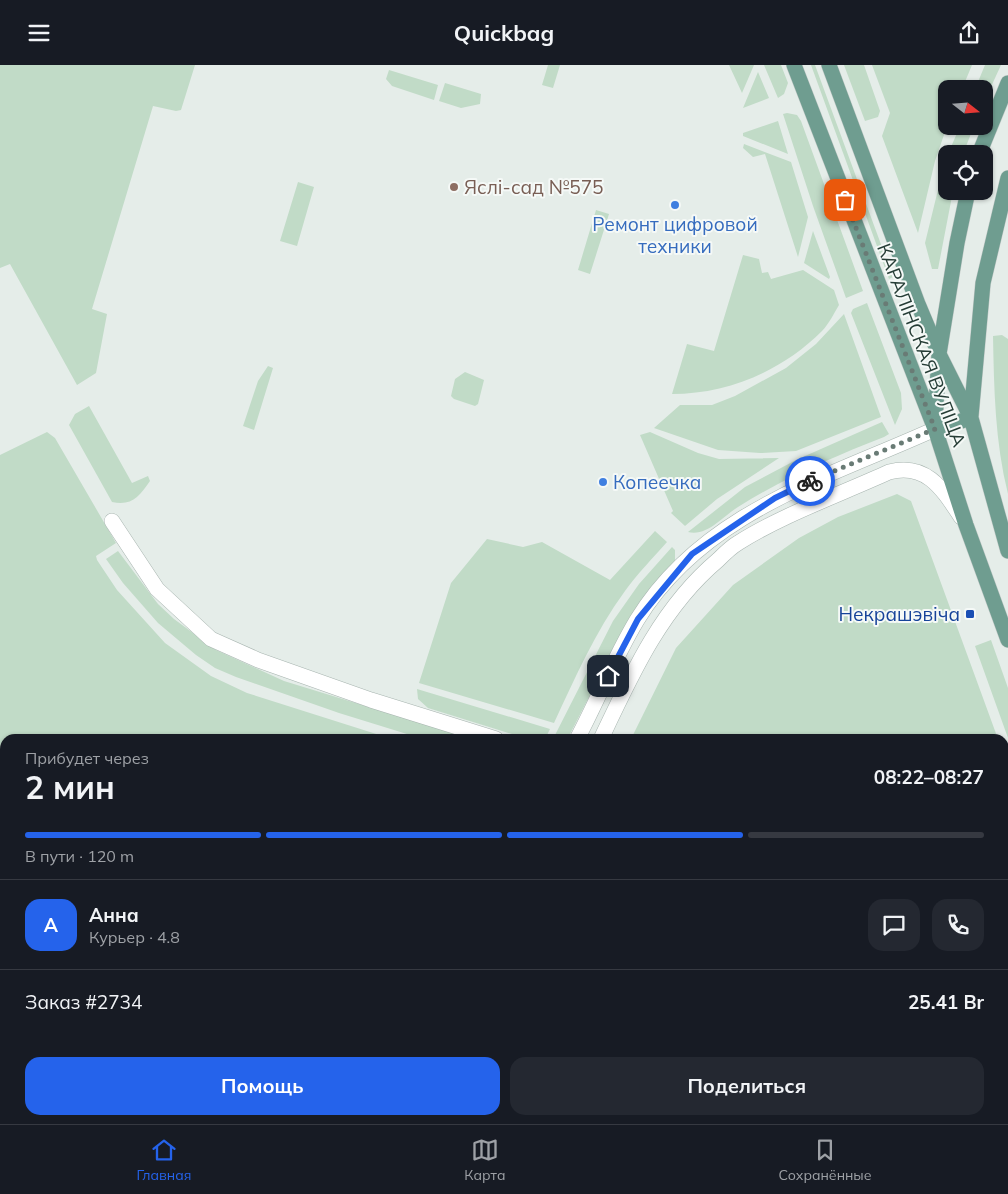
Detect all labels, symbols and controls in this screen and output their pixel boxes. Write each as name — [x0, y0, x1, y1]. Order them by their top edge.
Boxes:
icon: menu — [25, 19, 53, 47]
text: Quickbag — [454, 19, 554, 47]
icon: share — [955, 19, 983, 47]
north arrow — [938, 80, 992, 135]
map controls — [938, 80, 993, 200]
button: locate — [938, 145, 993, 200]
place label: Яслі-сад №575 — [464, 175, 603, 199]
pin — [824, 179, 866, 221]
marker: Яслі-сад №575 — [448, 181, 460, 193]
icon: bag — [831, 186, 859, 214]
marker: Ремонт цифровой техники — [669, 199, 681, 211]
place label: Ремонт цифровой техники — [592, 212, 758, 258]
street label: КАРАЛІНСКАЯ ВУЛІЦА — [872, 240, 972, 450]
courier — [785, 456, 835, 506]
icon: bike — [796, 467, 824, 495]
place label: Копеечка — [613, 470, 701, 494]
marker: Копеечка — [597, 476, 609, 488]
place label: Некрашэвіча — [839, 602, 960, 626]
marker: Некрашэвіча — [964, 608, 976, 620]
pin — [587, 655, 629, 697]
icon: home — [594, 662, 622, 690]
text: Прибудет через — [25, 748, 149, 768]
text: 08:22–08:27 — [874, 765, 984, 789]
text: 2 мин — [25, 767, 115, 807]
text: В пути · 120 m — [25, 846, 134, 866]
button: chat — [868, 899, 920, 951]
button: phone — [932, 899, 984, 951]
text: Анна — [89, 903, 139, 927]
text: А — [44, 913, 58, 937]
text: Курьер · 4.8 — [89, 927, 180, 947]
text: Заказ #2734 — [25, 990, 142, 1014]
text: 25.41 Br — [908, 990, 984, 1014]
button: Помощь — [25, 1057, 500, 1115]
button: Поделиться — [510, 1057, 984, 1115]
tab: Главная — [136, 1136, 191, 1184]
tab: Карта — [464, 1136, 505, 1184]
tab: Сохранённые — [778, 1136, 872, 1184]

